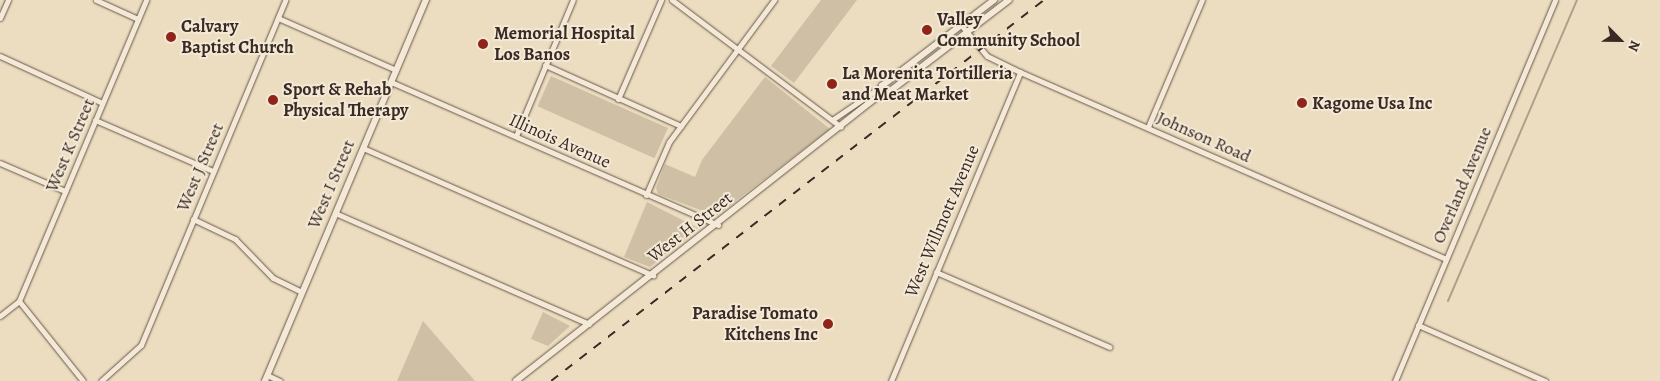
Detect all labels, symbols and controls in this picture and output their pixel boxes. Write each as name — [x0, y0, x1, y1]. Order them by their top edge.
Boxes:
place label: Valley Community School — [937, 9, 1080, 52]
north arrow — [1595, 15, 1645, 65]
place label: Calvary Baptist Church — [181, 16, 294, 58]
place label: Memorial Hospital Los Banos — [494, 23, 635, 66]
marker: Valley Community School — [921, 24, 933, 36]
marker: Calvary Baptist Church — [165, 31, 177, 43]
marker: Memorial Hospital Los Banos — [476, 37, 490, 51]
text: N — [1624, 38, 1645, 54]
place label: La Morenita Tortilleria and Meat Market — [842, 63, 1013, 106]
marker: La Morenita Tortilleria and Meat Market — [826, 78, 838, 90]
place label: Sport & Rehab Physical Therapy — [283, 79, 408, 122]
place label: Kagome Usa Inc — [1312, 92, 1433, 114]
marker: Sport & Rehab Physical Therapy — [267, 94, 279, 106]
street label: West K Street — [41, 95, 99, 195]
marker: Kagome Usa Inc — [1296, 97, 1308, 109]
street label: Johnson Road — [1154, 107, 1254, 167]
street label: Illinois Avenue — [506, 109, 614, 173]
street label: West J Street — [172, 120, 228, 214]
street label: Overland Avenue — [1428, 123, 1496, 247]
street label: West I Street — [303, 136, 359, 232]
street label: West Willmott Avenue — [900, 142, 984, 300]
street label: West H Street — [643, 187, 737, 267]
place label: Paradise Tomato Kitchens Inc — [692, 303, 818, 346]
marker: Paradise Tomato Kitchens Inc — [822, 318, 834, 330]

